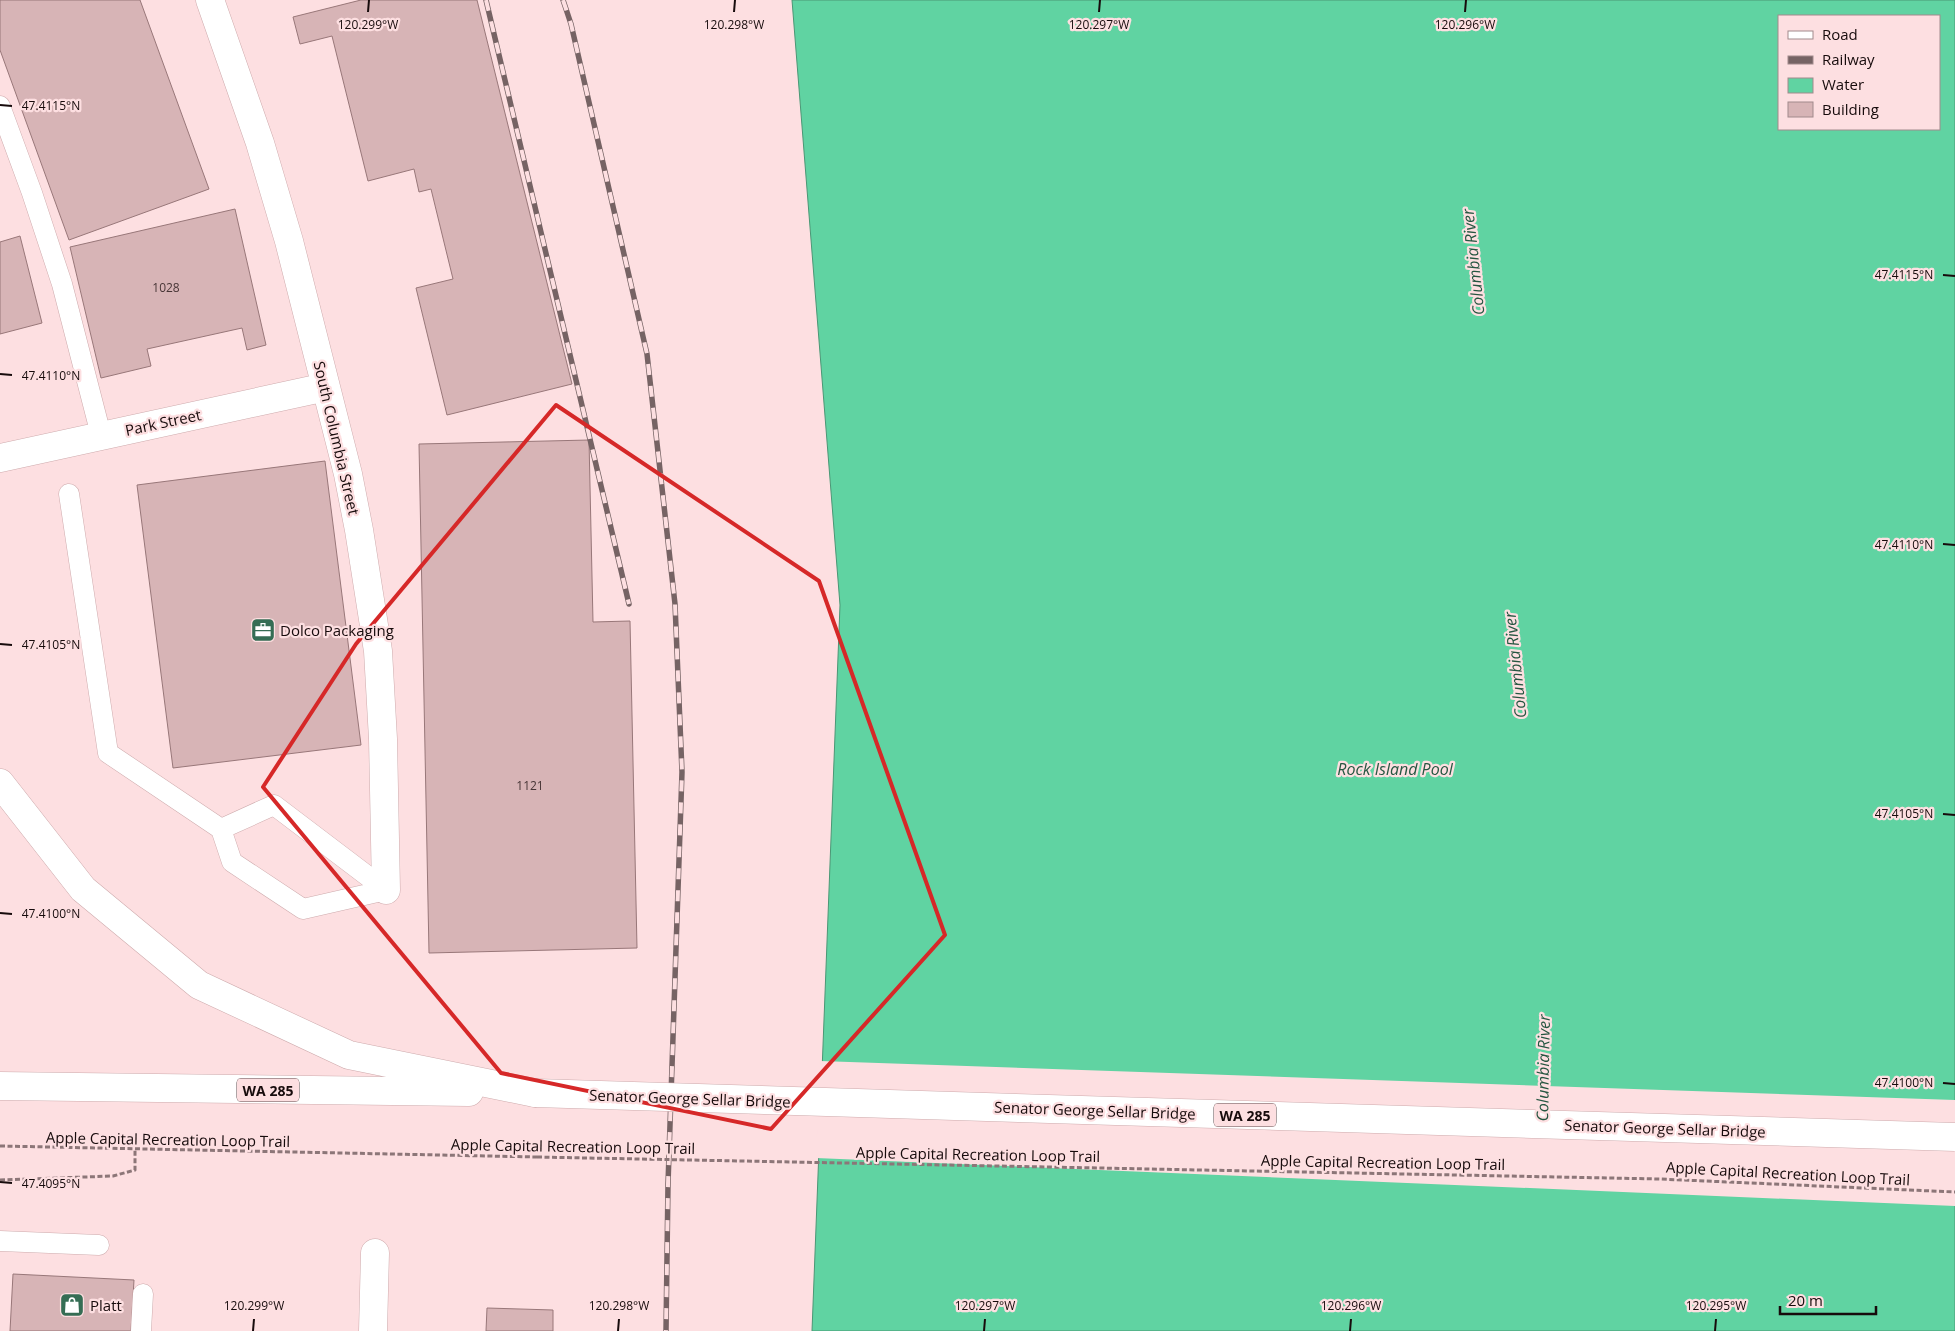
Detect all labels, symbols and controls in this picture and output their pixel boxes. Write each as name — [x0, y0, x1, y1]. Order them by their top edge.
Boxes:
legend — [1778, 15, 1940, 130]
text: 120.299°W — [338, 16, 398, 33]
text: 120.298°W — [704, 16, 764, 33]
text: 120.297°W — [1069, 16, 1129, 33]
text: 120.296°W — [1435, 16, 1495, 33]
text: Road — [1822, 24, 1858, 44]
text: Railway — [1822, 49, 1875, 69]
text: Water — [1822, 74, 1864, 94]
text: 47.4115°N — [22, 97, 80, 114]
text: Building — [1822, 99, 1879, 119]
water label: Columbia River — [1456, 207, 1490, 316]
text: 47.4115°N — [1875, 266, 1933, 283]
house number: 1028 — [152, 279, 180, 296]
street label: South Columbia Street — [310, 359, 364, 517]
text: 47.4110°N — [22, 367, 80, 384]
street label: Park Street — [123, 404, 203, 440]
text: 47.4110°N — [1875, 536, 1933, 553]
water label: Columbia River — [1498, 610, 1532, 719]
office icon: Dolco Packaging — [250, 617, 276, 643]
place label: Dolco Packaging — [280, 620, 394, 640]
text: 47.4105°N — [22, 636, 80, 653]
water label: Rock Island Pool — [1337, 758, 1454, 780]
house number: 1121 — [516, 777, 544, 794]
text: 47.4105°N — [1875, 805, 1933, 822]
text: 47.4100°N — [22, 905, 80, 922]
water label: Columbia River — [1531, 1014, 1555, 1122]
text: 47.4100°N — [1875, 1074, 1933, 1091]
road number: WA 285 — [237, 1078, 299, 1102]
street label: Senator George Sellar Bridge — [589, 1084, 791, 1112]
street label: Senator George Sellar Bridge — [994, 1096, 1196, 1124]
road number: WA 285 — [1214, 1104, 1276, 1126]
street label: Senator George Sellar Bridge — [1564, 1114, 1766, 1142]
street label: Apple Capital Recreation Loop Trail — [46, 1127, 290, 1151]
street label: Apple Capital Recreation Loop Trail — [451, 1134, 695, 1158]
street label: Apple Capital Recreation Loop Trail — [856, 1142, 1100, 1166]
street label: Apple Capital Recreation Loop Trail — [1261, 1150, 1505, 1174]
street label: Apple Capital Recreation Loop Trail — [1665, 1157, 1911, 1189]
text: 47.4095°N — [22, 1175, 80, 1192]
scale bar — [1780, 1284, 1876, 1316]
text: 20 m — [1788, 1290, 1823, 1310]
shop icon: Platt — [59, 1292, 85, 1318]
place label: Platt — [90, 1295, 122, 1315]
text: 120.299°W — [224, 1297, 284, 1314]
text: 120.298°W — [589, 1297, 649, 1314]
text: 120.297°W — [955, 1297, 1015, 1314]
text: 120.296°W — [1321, 1297, 1381, 1314]
text: 120.295°W — [1686, 1297, 1746, 1314]

